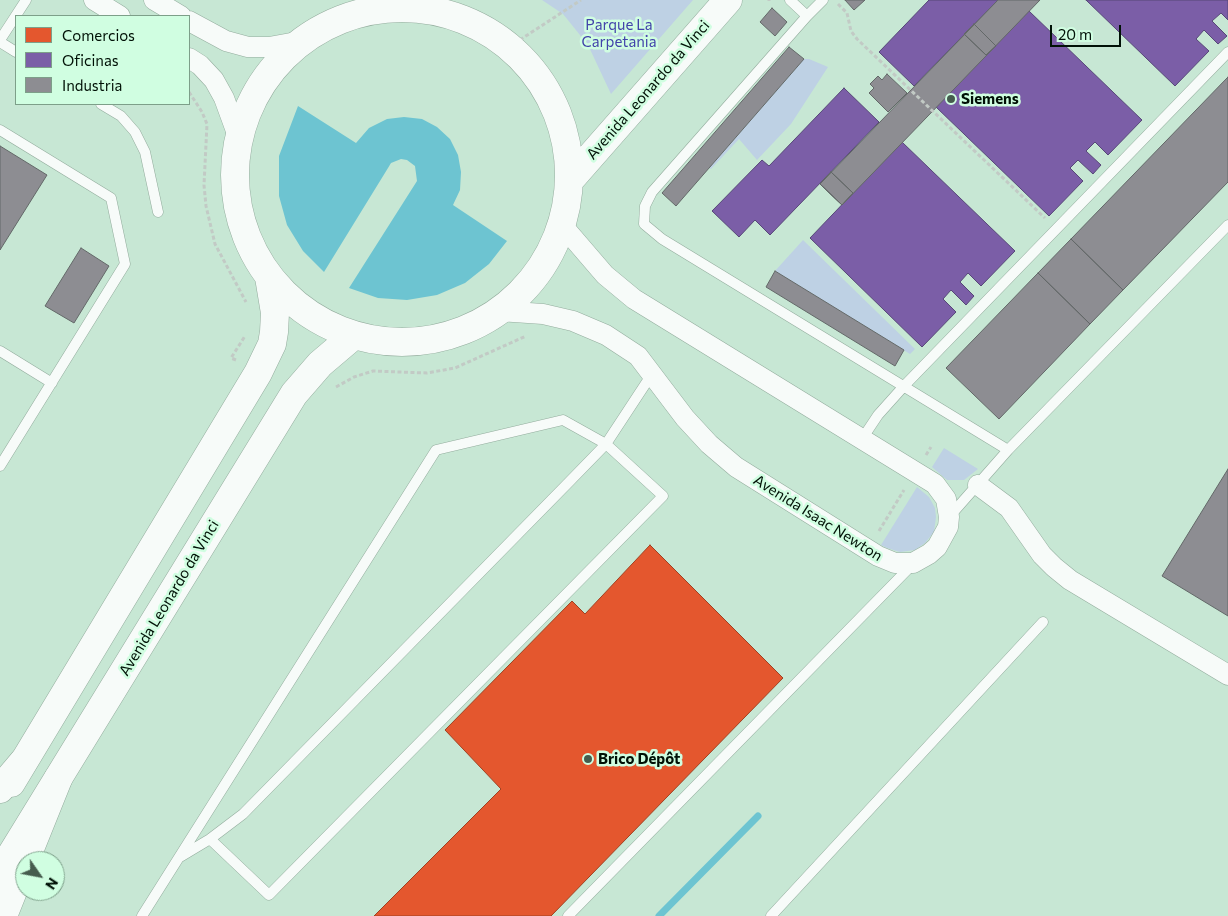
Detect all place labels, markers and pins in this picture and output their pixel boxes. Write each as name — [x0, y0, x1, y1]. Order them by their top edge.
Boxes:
place label: Siemens — [961, 90, 1019, 108]
marker: Siemens — [945, 93, 957, 105]
place label: Brico Dépôt — [598, 750, 680, 768]
marker: Brico Dépôt — [582, 753, 594, 765]

